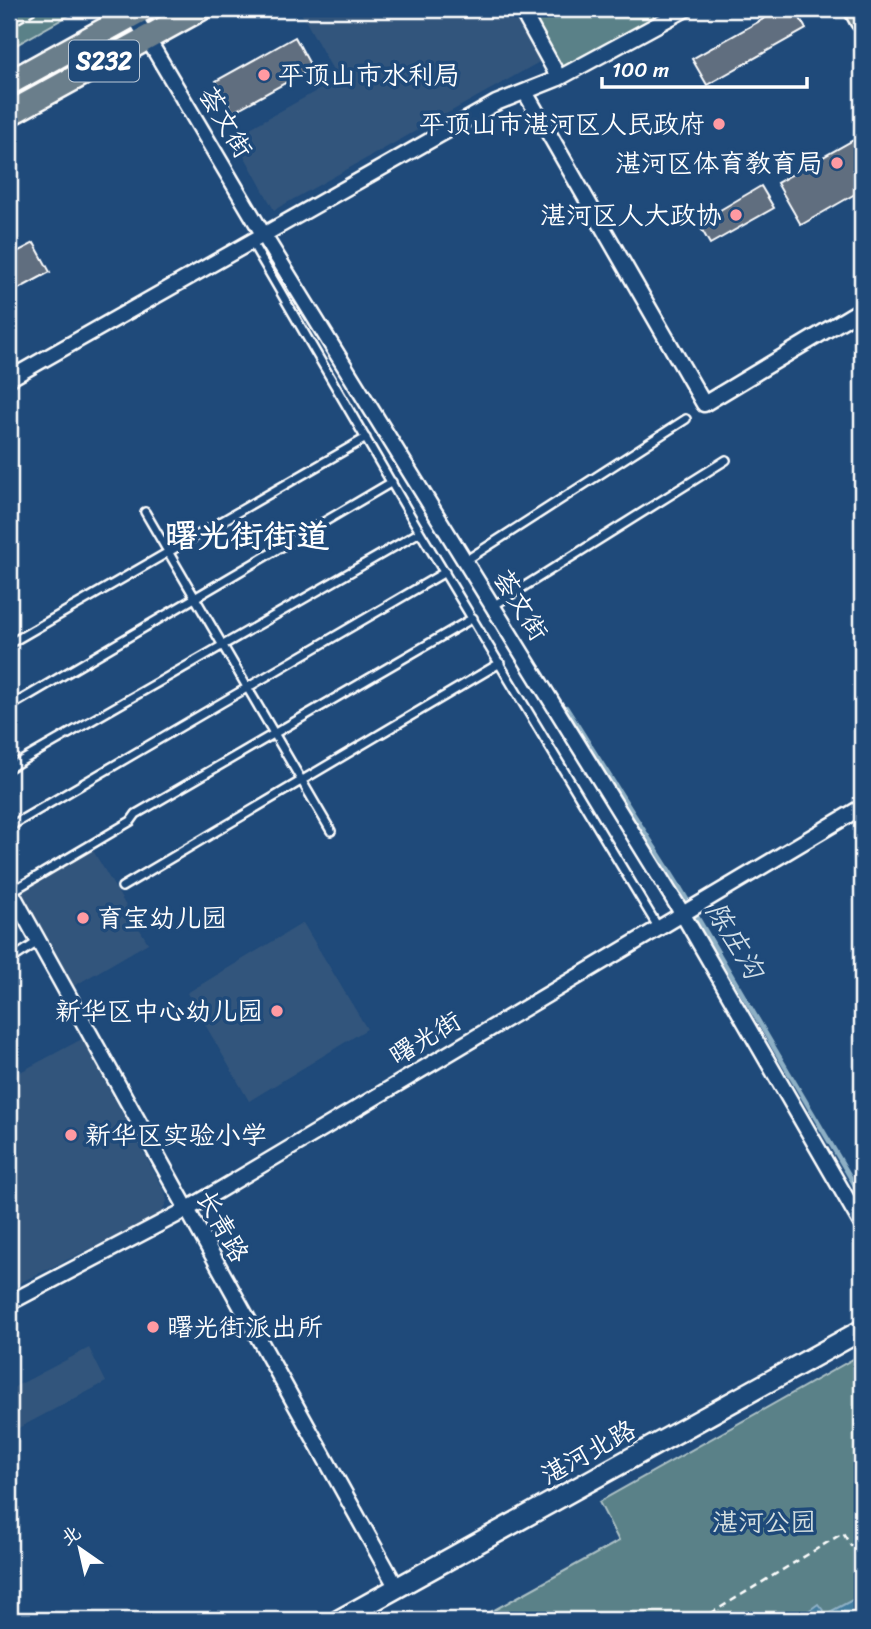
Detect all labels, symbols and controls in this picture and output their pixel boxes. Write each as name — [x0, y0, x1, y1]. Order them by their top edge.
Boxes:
road number: S232 — [69, 40, 139, 82]
scale bar — [602, 46, 806, 90]
text: 100 m — [612, 51, 669, 89]
place label: 平顶山市水利局 — [278, 52, 460, 98]
marker: 平顶山市水利局 — [256, 67, 272, 83]
street label: 荟文街 — [186, 77, 266, 167]
place label: 平顶山市湛河区人民政府 — [419, 101, 705, 147]
marker: 平顶山市湛河区人民政府 — [711, 116, 727, 132]
place label: 湛河区体育教育局 — [615, 140, 823, 186]
marker: 湛河区体育教育局 — [829, 155, 845, 171]
place label: 湛河区人大政协 — [540, 192, 722, 238]
marker: 湛河区人大政协 — [728, 207, 744, 223]
district label: 曙光街街道 — [165, 507, 330, 565]
street label: 荟文街 — [481, 560, 561, 650]
water label: 陈庄沟 — [692, 891, 779, 990]
place label: 育宝幼儿园 — [97, 895, 227, 941]
marker: 育宝幼儿园 — [75, 910, 91, 926]
place label: 新华区中心幼儿园 — [55, 988, 263, 1034]
street label: 曙光街 — [380, 998, 470, 1078]
marker: 新华区中心幼儿园 — [269, 1003, 285, 1019]
place label: 新华区实验小学 — [85, 1112, 267, 1158]
marker: 新华区实验小学 — [63, 1127, 79, 1143]
street label: 长青路 — [184, 1181, 262, 1271]
place label: 曙光街派出所 — [167, 1304, 323, 1350]
marker: 曙光街派出所 — [145, 1319, 161, 1335]
street label: 湛河北路 — [531, 1407, 645, 1497]
park label: 湛河公园 — [712, 1499, 816, 1545]
north arrow — [46, 1514, 116, 1584]
text: 北 — [54, 1516, 88, 1554]

